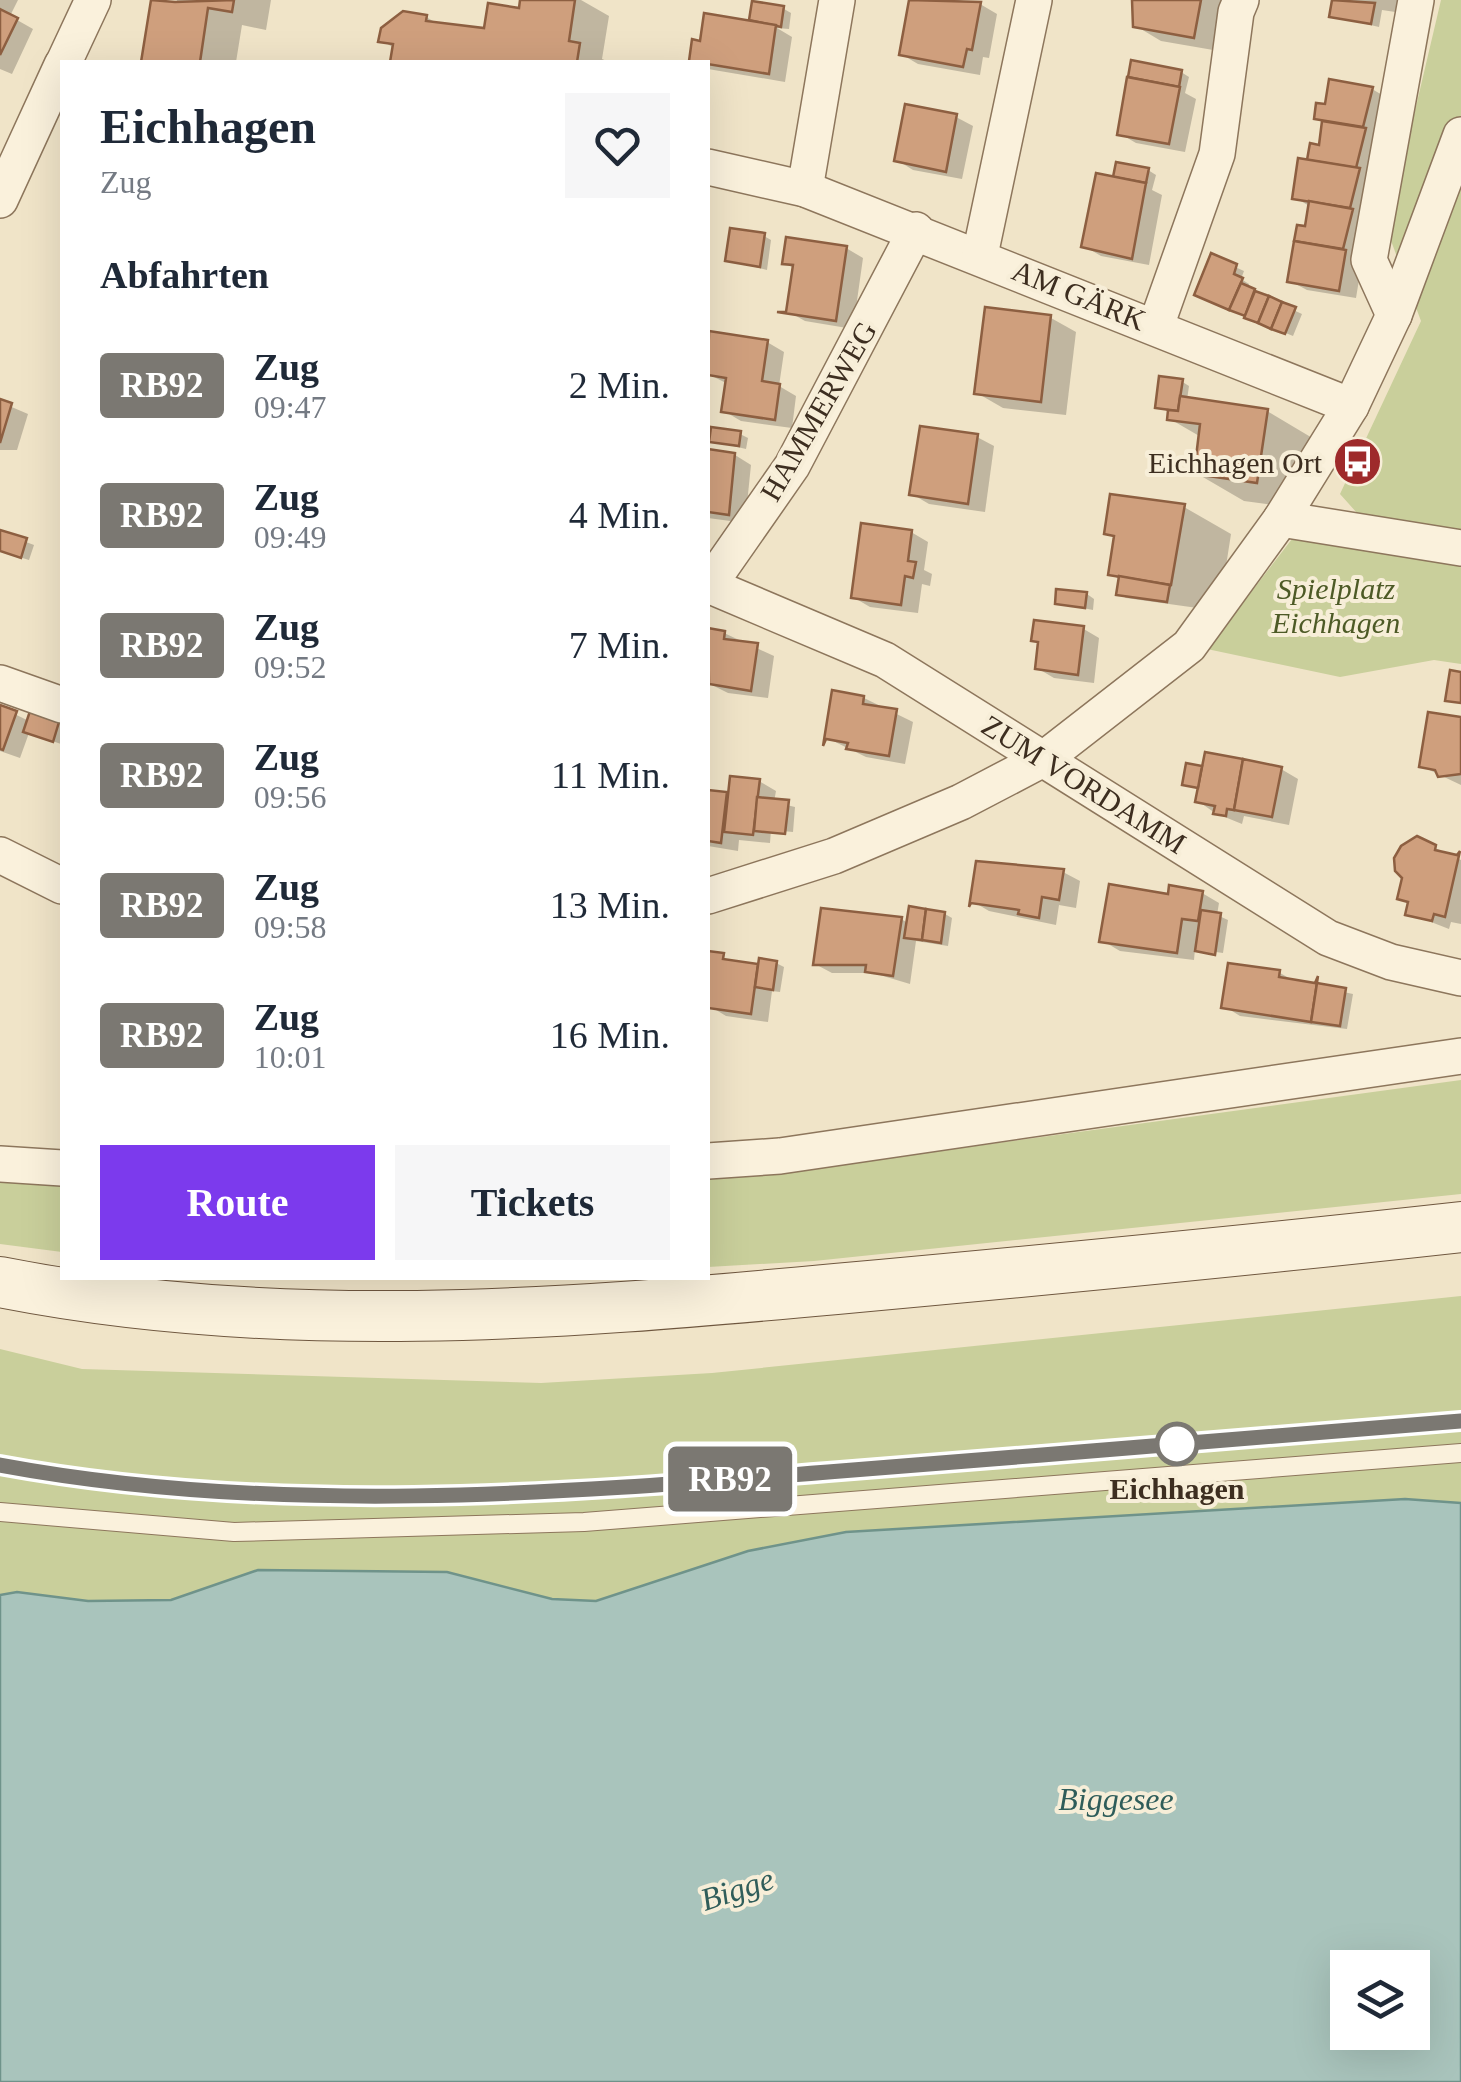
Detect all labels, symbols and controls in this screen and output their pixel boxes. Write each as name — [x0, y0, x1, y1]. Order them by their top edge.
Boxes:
button: heart — [565, 93, 670, 198]
text: Eichhagen — [100, 100, 316, 153]
text: Zug — [100, 164, 152, 200]
street label: AM GÄRK — [1008, 253, 1151, 337]
text: Abfahrten — [100, 254, 269, 296]
street label: HAMMERWEG — [753, 315, 883, 507]
text: Zug — [254, 346, 319, 388]
text: 2 Min. — [569, 364, 670, 406]
text: RB92 — [120, 366, 204, 405]
text: 09:47 — [254, 389, 327, 425]
bus stop icon: Eichhagen Ort — [1331, 436, 1383, 488]
place label: Eichhagen Ort — [1148, 446, 1323, 479]
text: Zug — [254, 476, 319, 518]
text: 4 Min. — [569, 494, 670, 536]
text: RB92 — [120, 496, 204, 535]
text: 09:49 — [254, 519, 327, 555]
park label: Spielplatz Eichhagen — [1271, 572, 1400, 639]
text: Zug — [254, 606, 319, 648]
text: 7 Min. — [569, 624, 670, 666]
text: RB92 — [120, 626, 204, 665]
text: 09:52 — [254, 649, 327, 685]
street label: ZUM VORDAMM — [976, 708, 1192, 860]
text: Zug — [254, 736, 319, 778]
text: 11 Min. — [551, 754, 670, 796]
text: RB92 — [120, 756, 204, 795]
text: 09:56 — [254, 779, 327, 815]
text: Zug — [254, 866, 319, 908]
text: 13 Min. — [550, 884, 670, 926]
text: RB92 — [120, 886, 204, 925]
text: 09:58 — [254, 909, 327, 945]
text: Zug — [254, 996, 319, 1038]
text: 16 Min. — [550, 1014, 670, 1056]
text: RB92 — [120, 1016, 204, 1055]
text: 10:01 — [254, 1039, 327, 1075]
button: Route — [100, 1145, 375, 1260]
button: Tickets — [395, 1145, 670, 1260]
marker: Eichhagen — [1156, 1423, 1198, 1465]
line badge: RB92 — [660, 1446, 800, 1512]
text: RB92 — [688, 1460, 772, 1499]
place label: Eichhagen — [1109, 1472, 1245, 1505]
water label: Biggesee — [1058, 1781, 1174, 1817]
water label: Bigge — [696, 1860, 778, 1918]
map controls — [1330, 1950, 1430, 2050]
button: layers — [1330, 1950, 1430, 2050]

